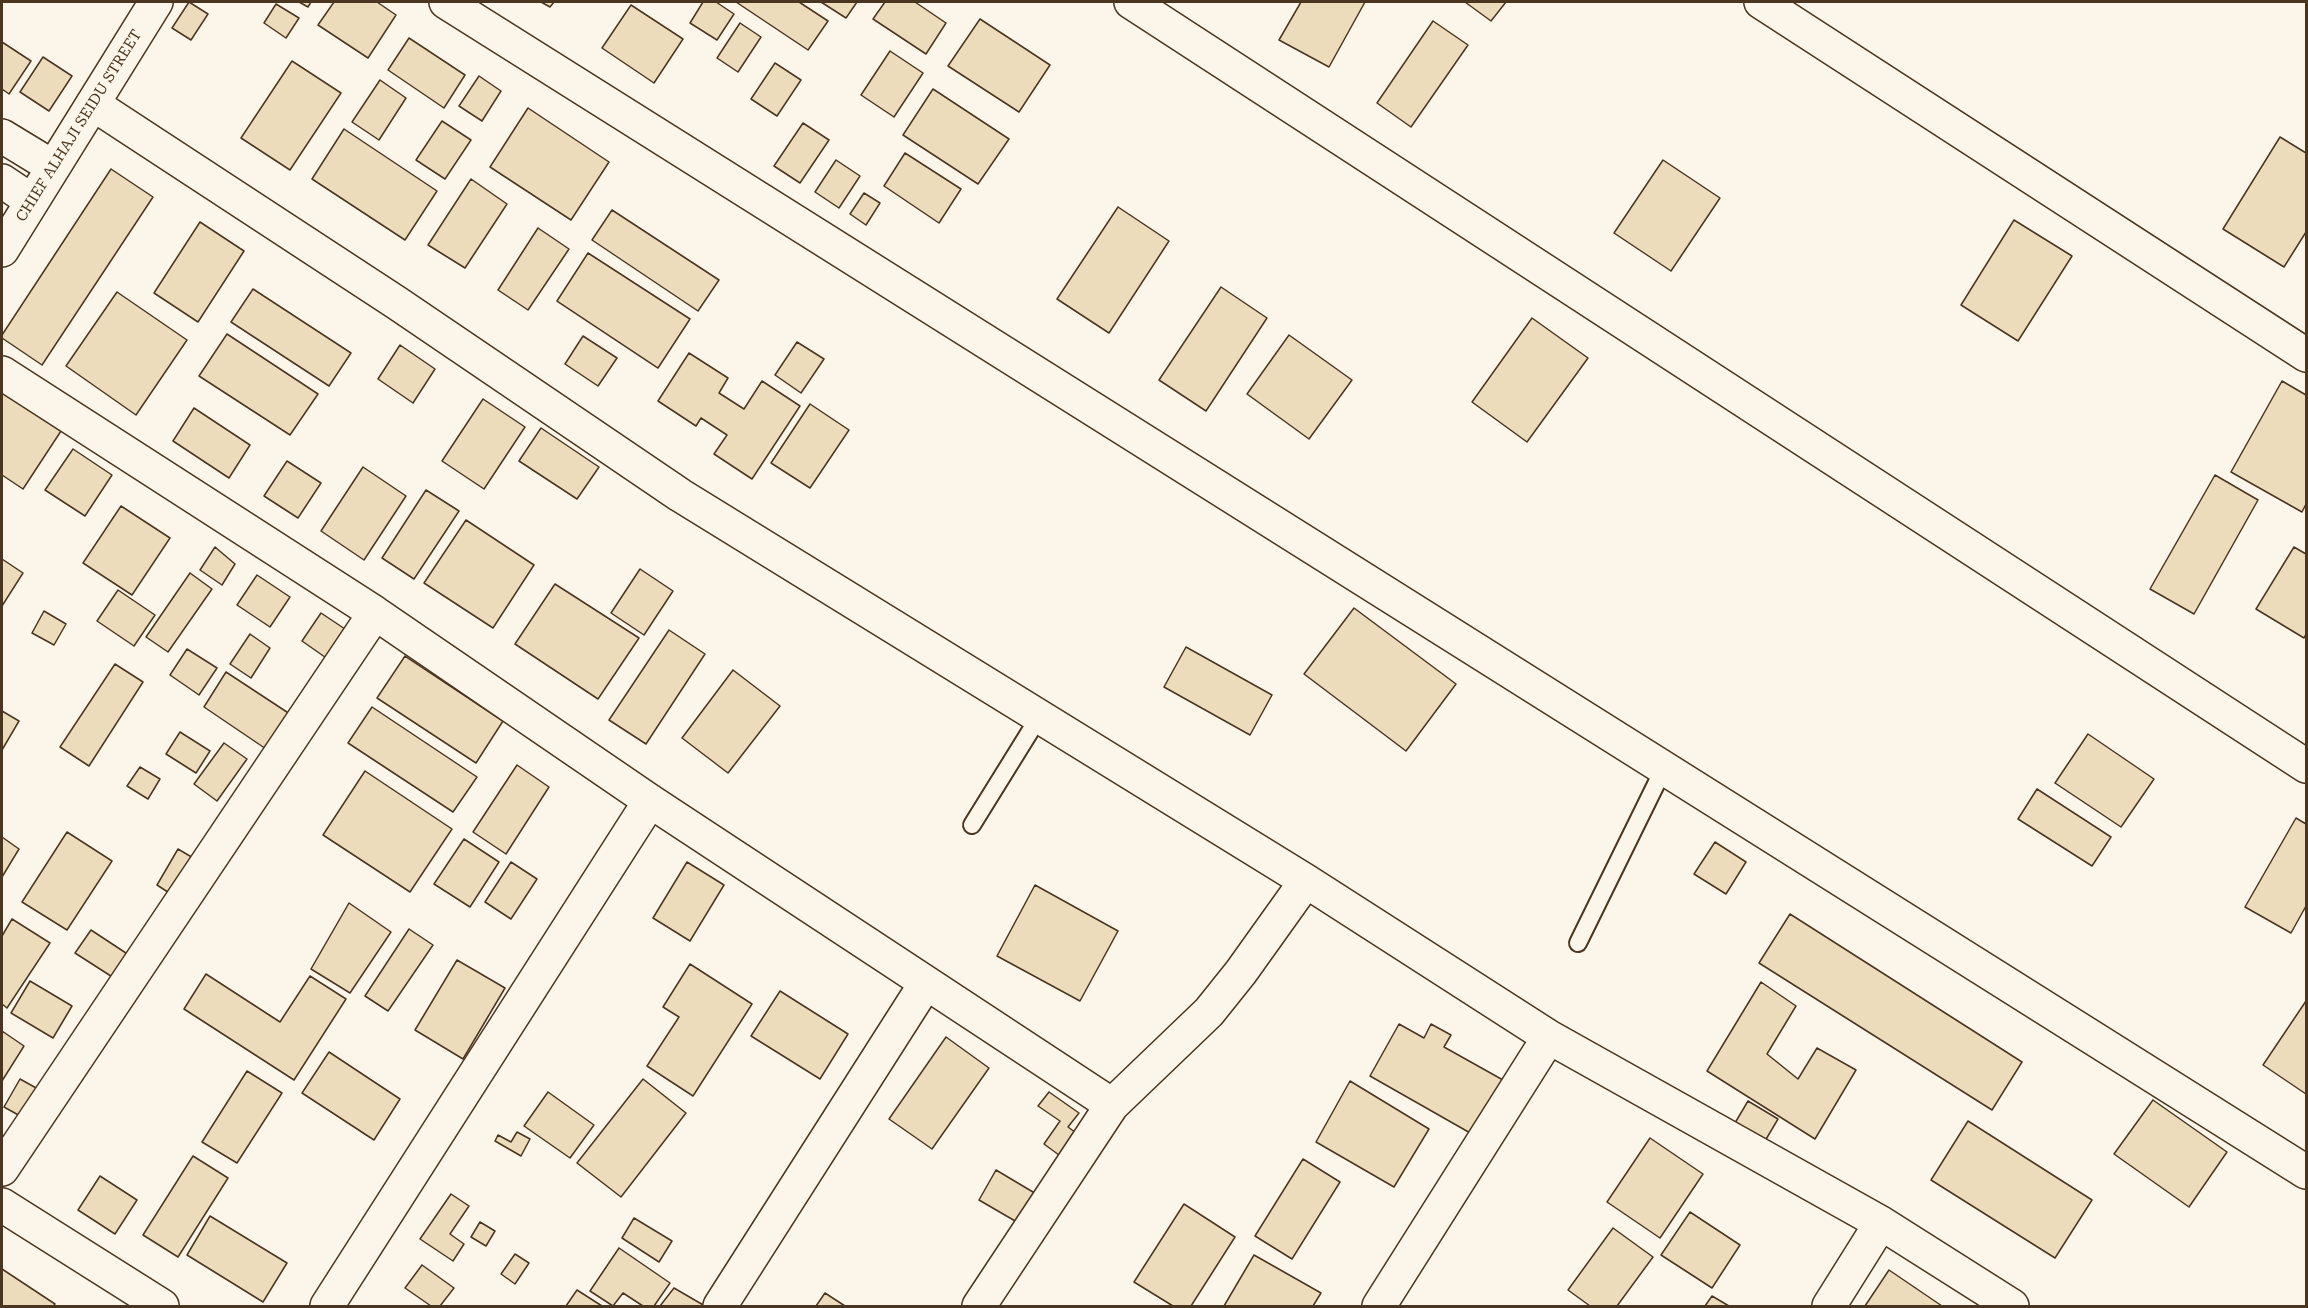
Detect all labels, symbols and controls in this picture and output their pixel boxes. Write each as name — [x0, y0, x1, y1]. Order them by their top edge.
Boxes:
street label: CHIEF ALHAJI SEIDU STREET — [12, 27, 146, 225]

